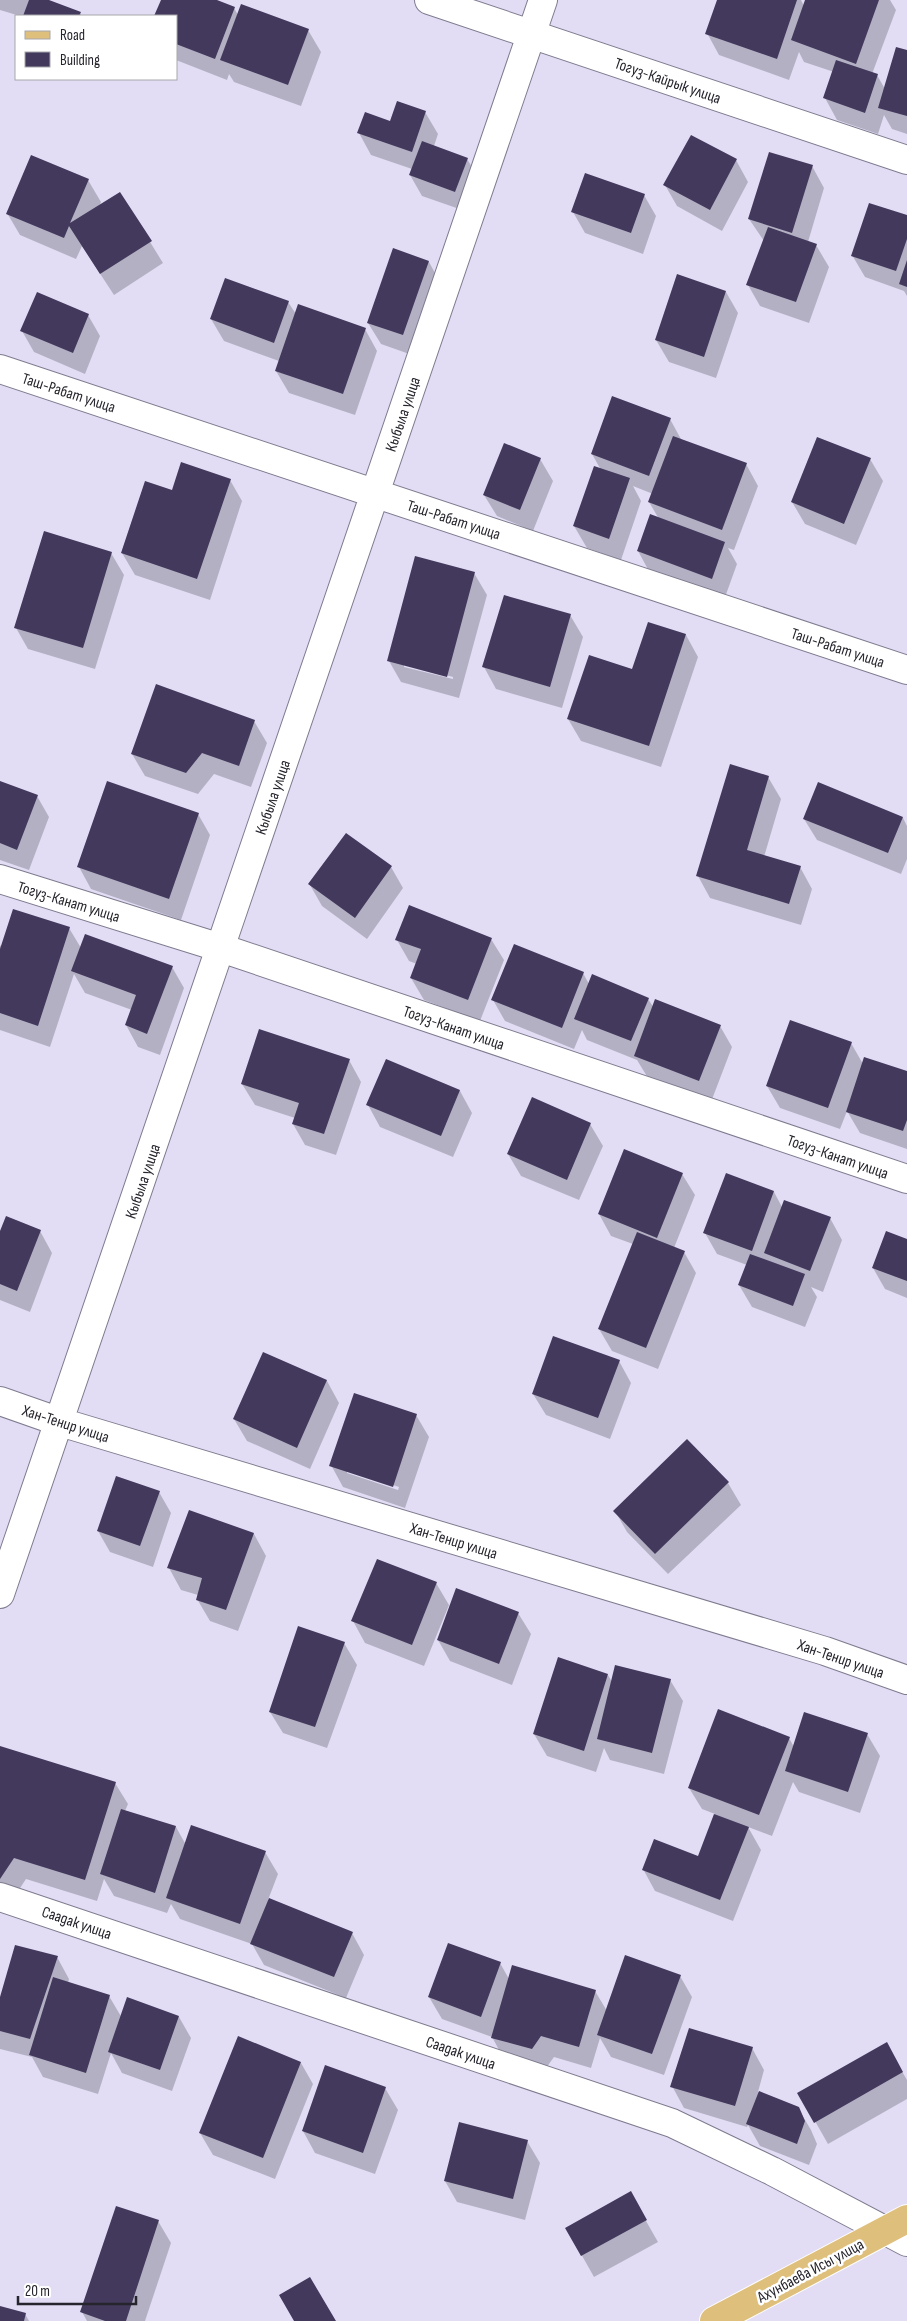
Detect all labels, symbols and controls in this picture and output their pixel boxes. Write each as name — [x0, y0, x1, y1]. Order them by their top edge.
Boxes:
legend — [15, 15, 178, 80]
text: Road — [60, 26, 85, 45]
text: Building — [60, 51, 100, 70]
street label: Тогуз-Кайрык улица — [612, 54, 723, 109]
street label: Таш-Рабат улица — [19, 369, 118, 417]
street label: Кыбыла улица — [382, 375, 425, 454]
street label: Таш-Рабат улица — [404, 496, 503, 544]
street label: Таш-Рабат улица — [788, 624, 887, 672]
street label: Кыбыла улица — [252, 758, 295, 837]
street label: Тогуз-Канат улица — [15, 878, 122, 927]
street label: Тогуз-Канат улица — [400, 1002, 507, 1055]
street label: Тогуз-Канат улица — [784, 1131, 891, 1184]
street label: Кыбыла улица — [122, 1142, 165, 1221]
street label: Хан-Тенир улица — [19, 1401, 111, 1447]
street label: Хан-Тенир улица — [407, 1519, 499, 1564]
street label: Хан-Тенир улица — [794, 1635, 886, 1683]
street label: Саадак улица — [39, 1903, 114, 1944]
street label: Саадак улица — [423, 2033, 498, 2074]
street label: Ахунбаева Исы улица — [753, 2235, 867, 2308]
scale bar — [18, 2274, 135, 2306]
text: 20 m — [25, 2282, 50, 2301]

